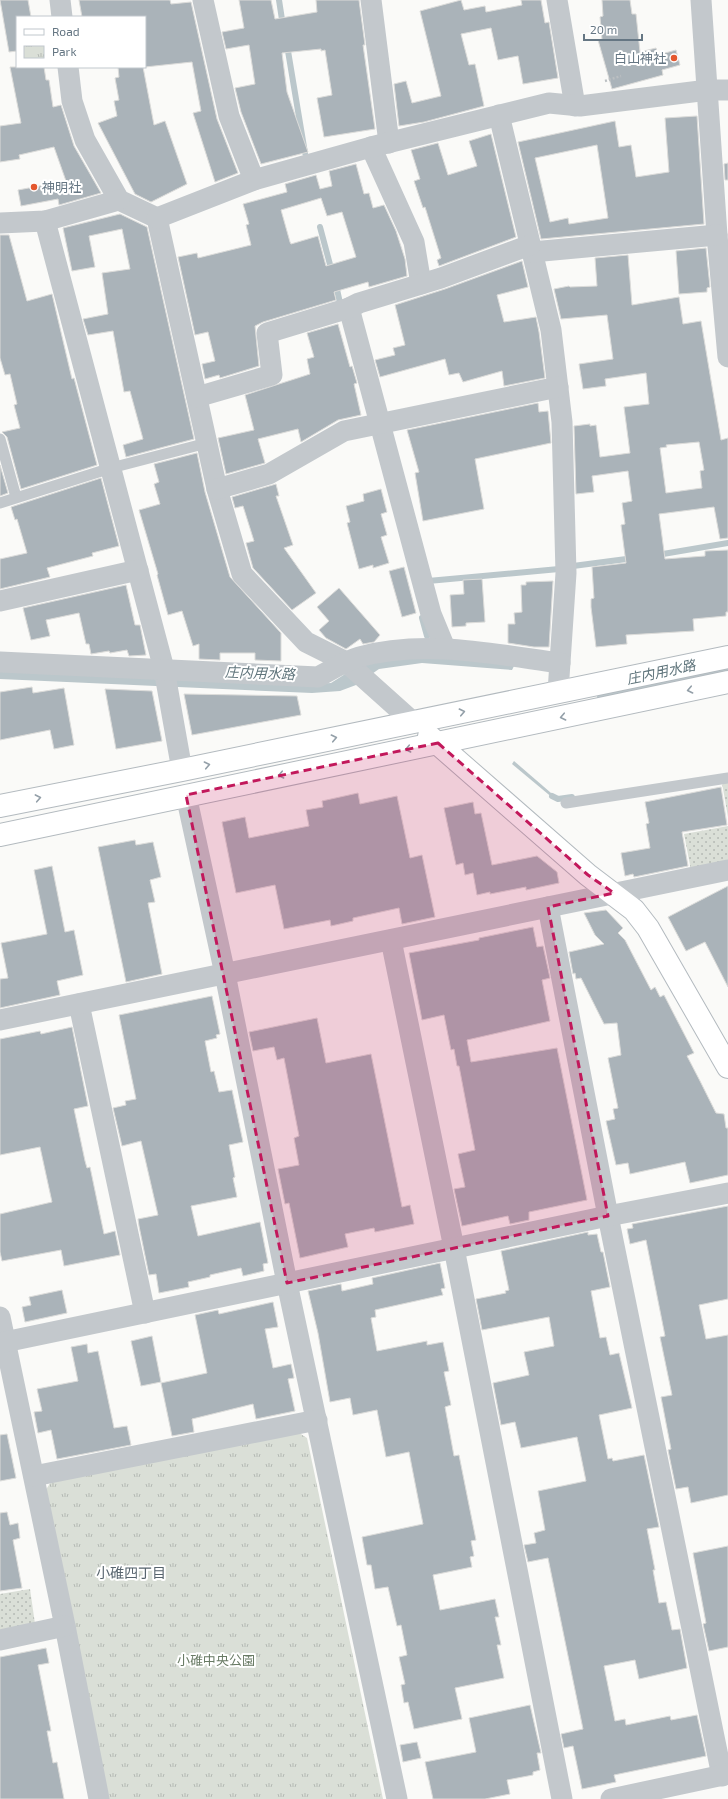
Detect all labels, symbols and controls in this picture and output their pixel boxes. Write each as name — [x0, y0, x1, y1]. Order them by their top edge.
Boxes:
legend — [16, 16, 146, 68]
scale bar — [584, 16, 642, 42]
text: 20 m — [590, 22, 617, 36]
text: Road — [52, 24, 80, 38]
text: Park — [52, 44, 77, 58]
place label: 白山神社 — [614, 50, 666, 66]
marker: 白山神社 — [669, 53, 679, 63]
place label: 神明社 — [42, 179, 81, 195]
marker: 神明社 — [29, 182, 39, 192]
water label: 庄内用水路 — [625, 656, 698, 687]
water label: 庄内用水路 — [225, 663, 296, 682]
one-way arrow — [687, 686, 693, 694]
one-way arrow — [458, 708, 465, 716]
one-way arrow — [559, 712, 566, 720]
one-way arrow — [331, 735, 337, 743]
one-way arrow — [405, 744, 411, 752]
one-way arrow — [204, 761, 210, 770]
one-way arrow — [277, 771, 284, 779]
one-way arrow — [35, 795, 41, 803]
district label: 小碓四丁目 — [96, 1564, 166, 1581]
park label: 小碓中央公園 — [177, 1652, 255, 1668]

